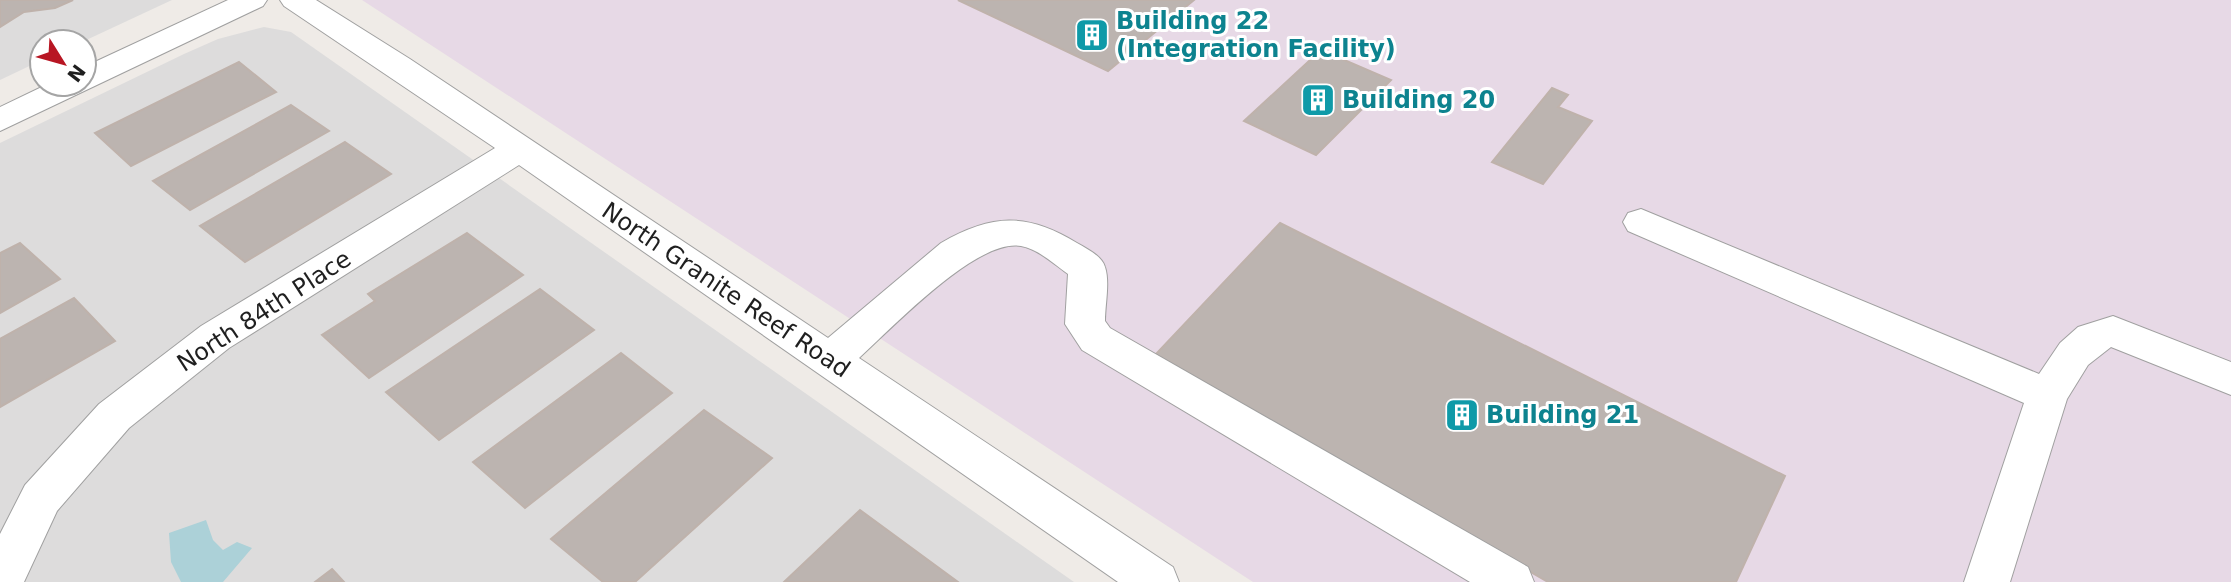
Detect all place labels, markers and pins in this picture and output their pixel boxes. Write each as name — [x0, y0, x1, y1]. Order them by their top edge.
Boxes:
place label: Building 22 (Integration Facility) — [1116, 7, 1396, 63]
building icon: Building 22 (Integration Facility) — [1073, 16, 1111, 54]
building icon: Building 20 — [1299, 81, 1337, 119]
place label: Building 20 — [1342, 86, 1495, 114]
building icon: Building 21 — [1443, 396, 1481, 434]
place label: Building 21 — [1486, 401, 1639, 429]

